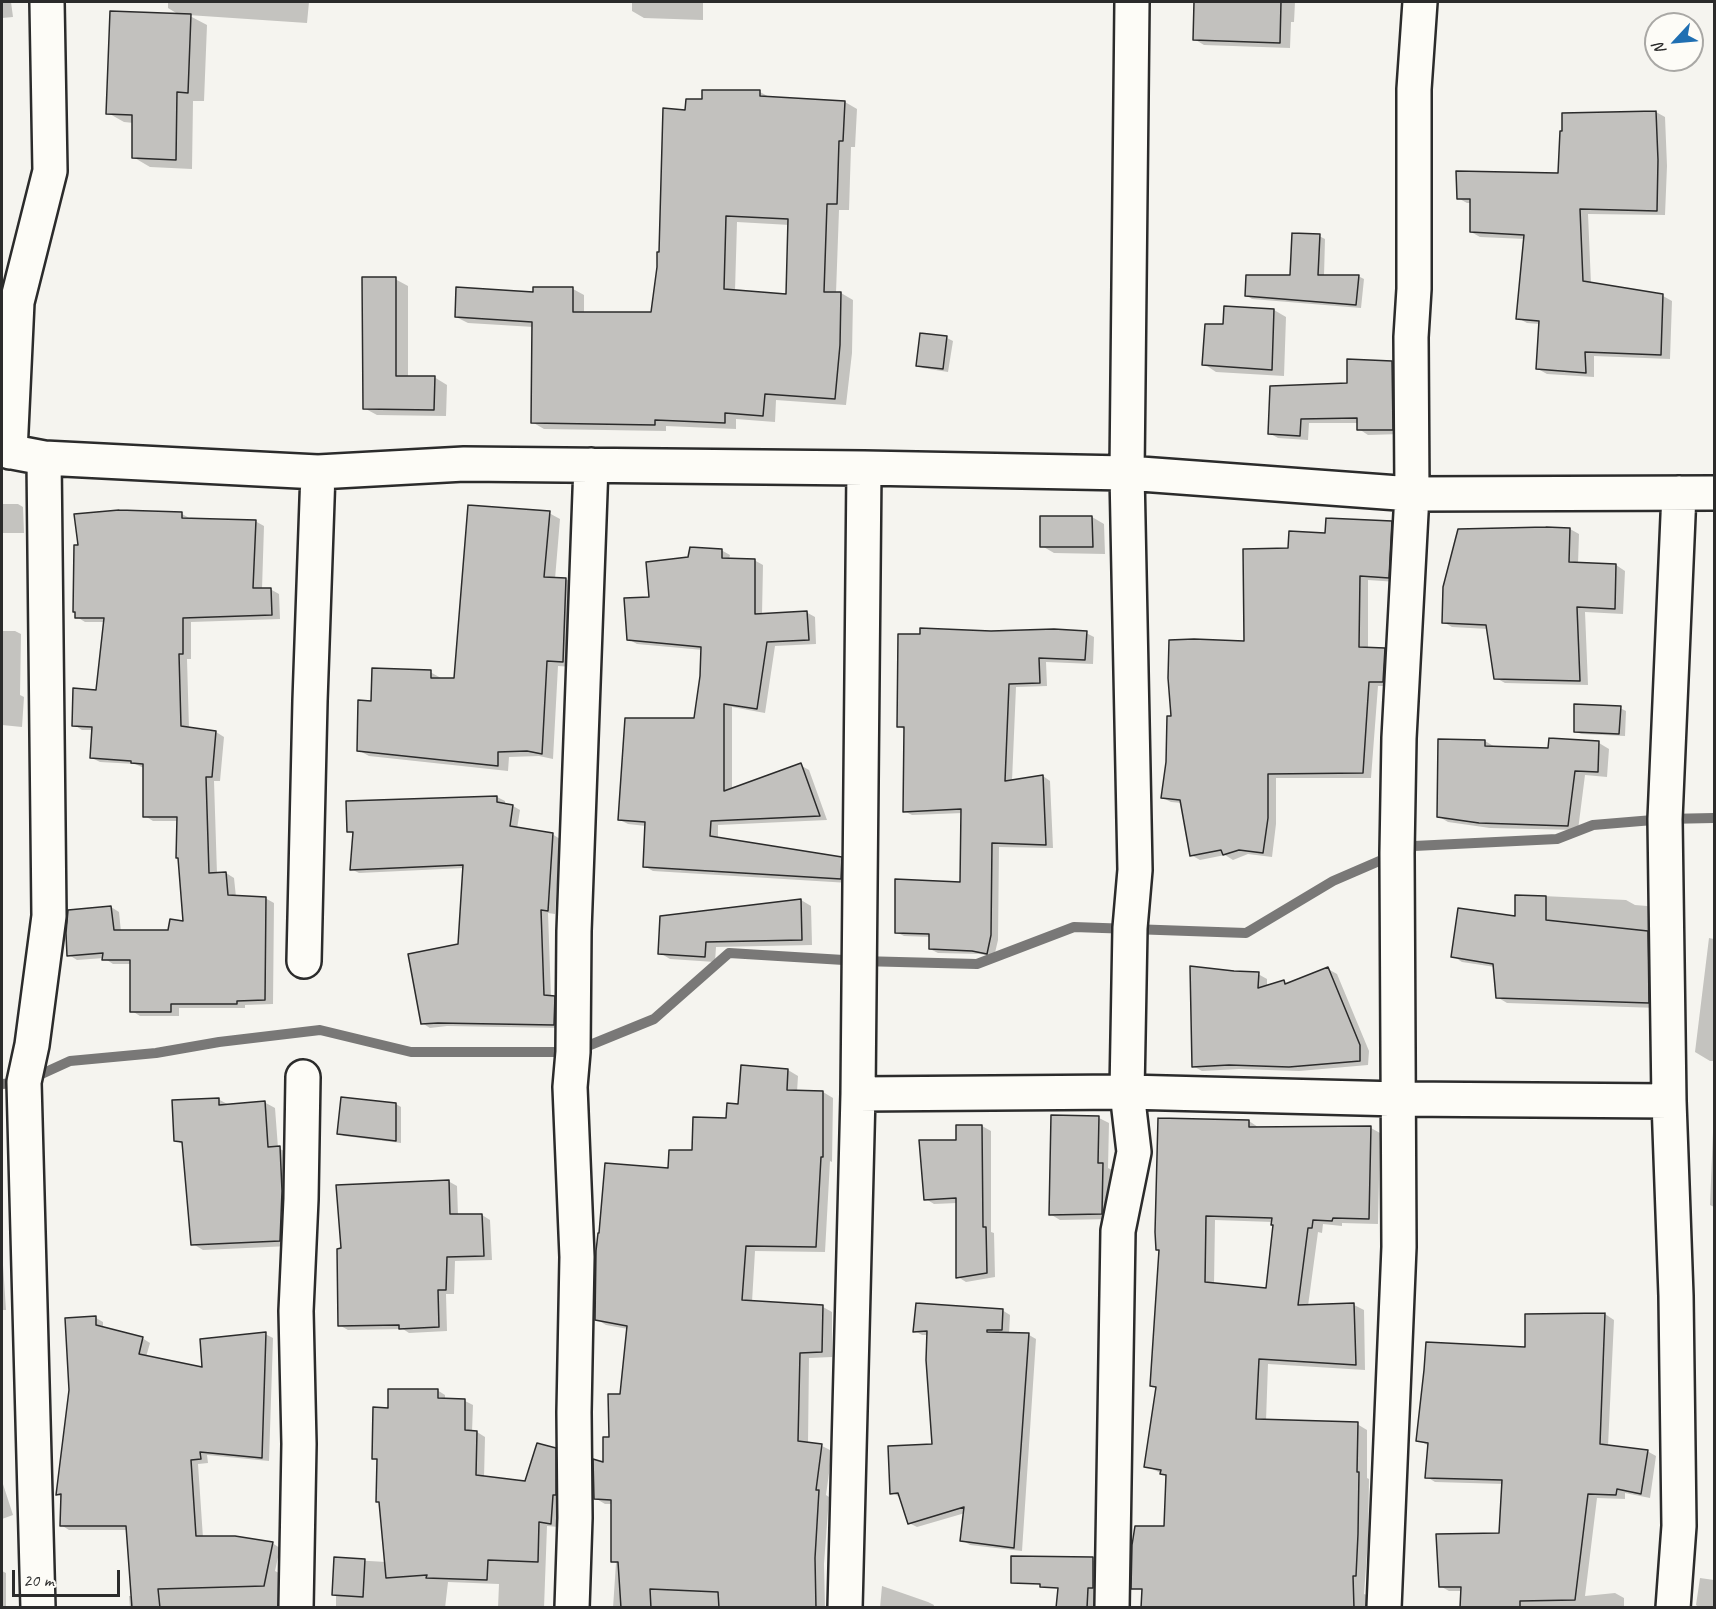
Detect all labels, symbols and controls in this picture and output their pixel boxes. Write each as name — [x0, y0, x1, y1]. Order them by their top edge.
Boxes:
north arrow — [1644, 12, 1704, 72]
text: N — [1648, 40, 1671, 58]
scale bar — [15, 1558, 123, 1596]
text: 20 m — [23, 1569, 54, 1591]

